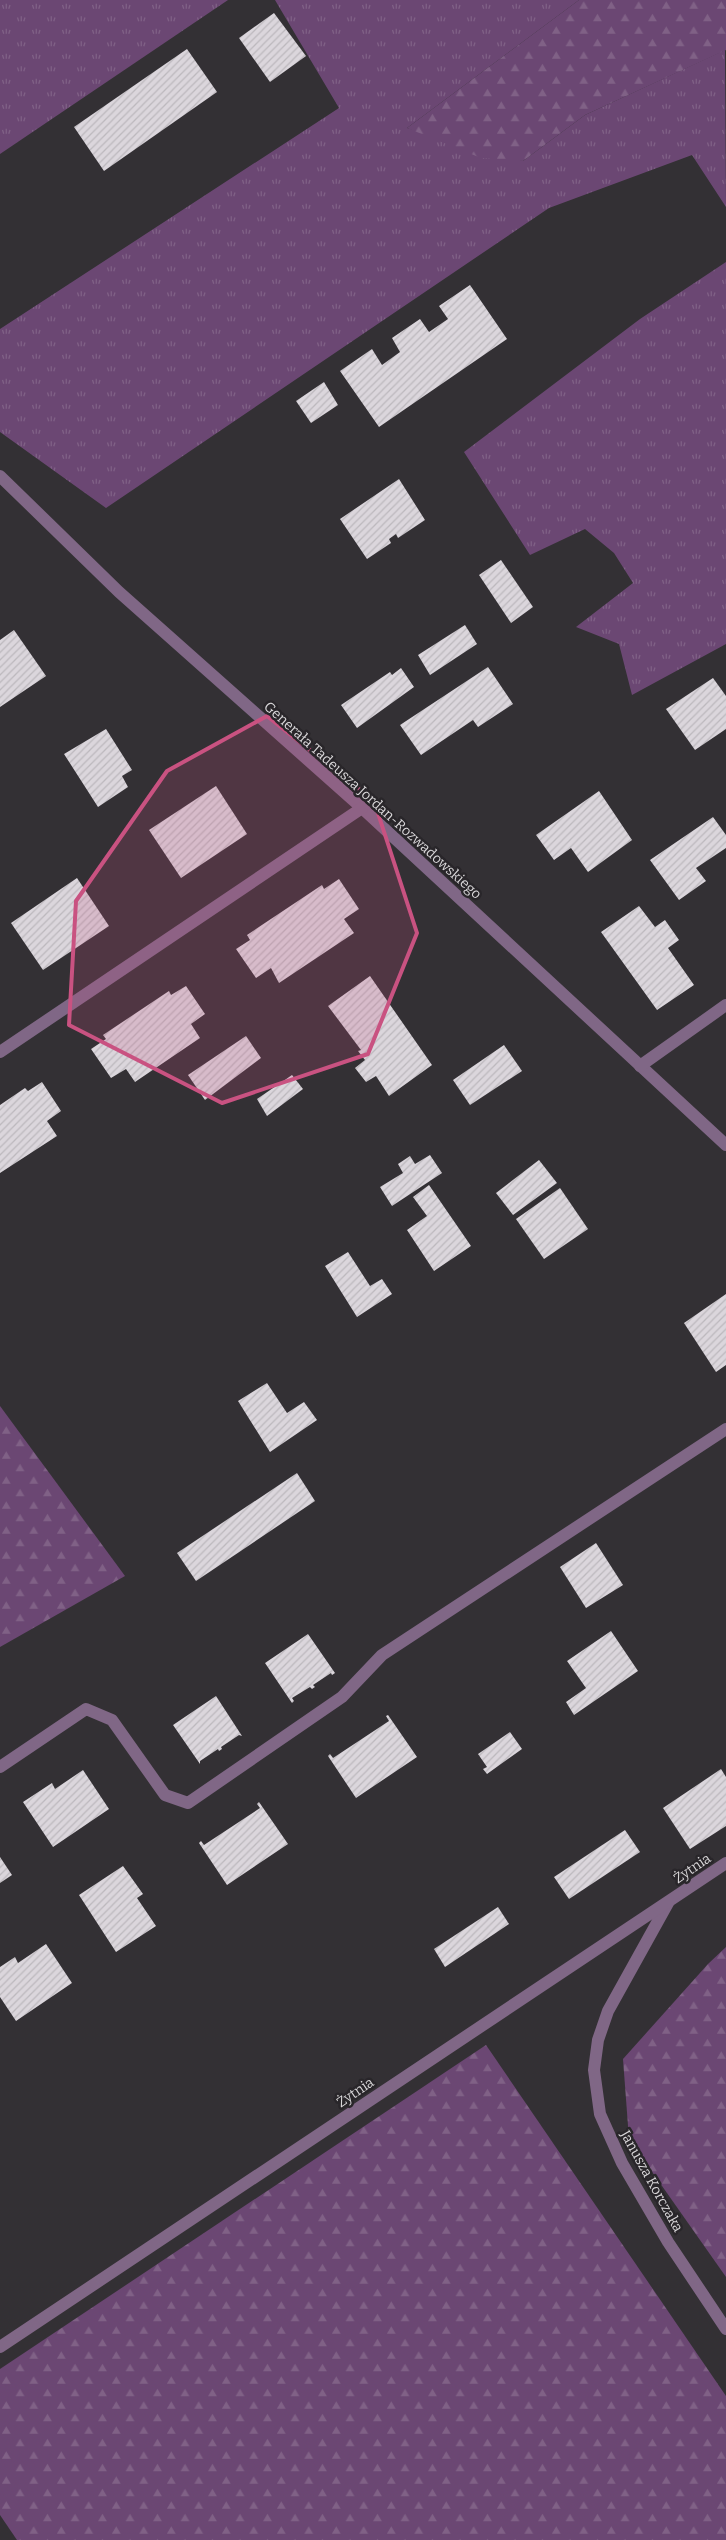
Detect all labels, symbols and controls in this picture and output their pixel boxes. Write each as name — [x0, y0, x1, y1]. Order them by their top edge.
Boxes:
street label: Generała Tadeusza Jordan-Rozwadowskiego — [260, 698, 485, 903]
street label: Żytnia — [670, 1850, 714, 1887]
street label: Żytnia — [333, 2074, 377, 2111]
street label: Janusza Korczaka — [616, 2127, 687, 2235]

